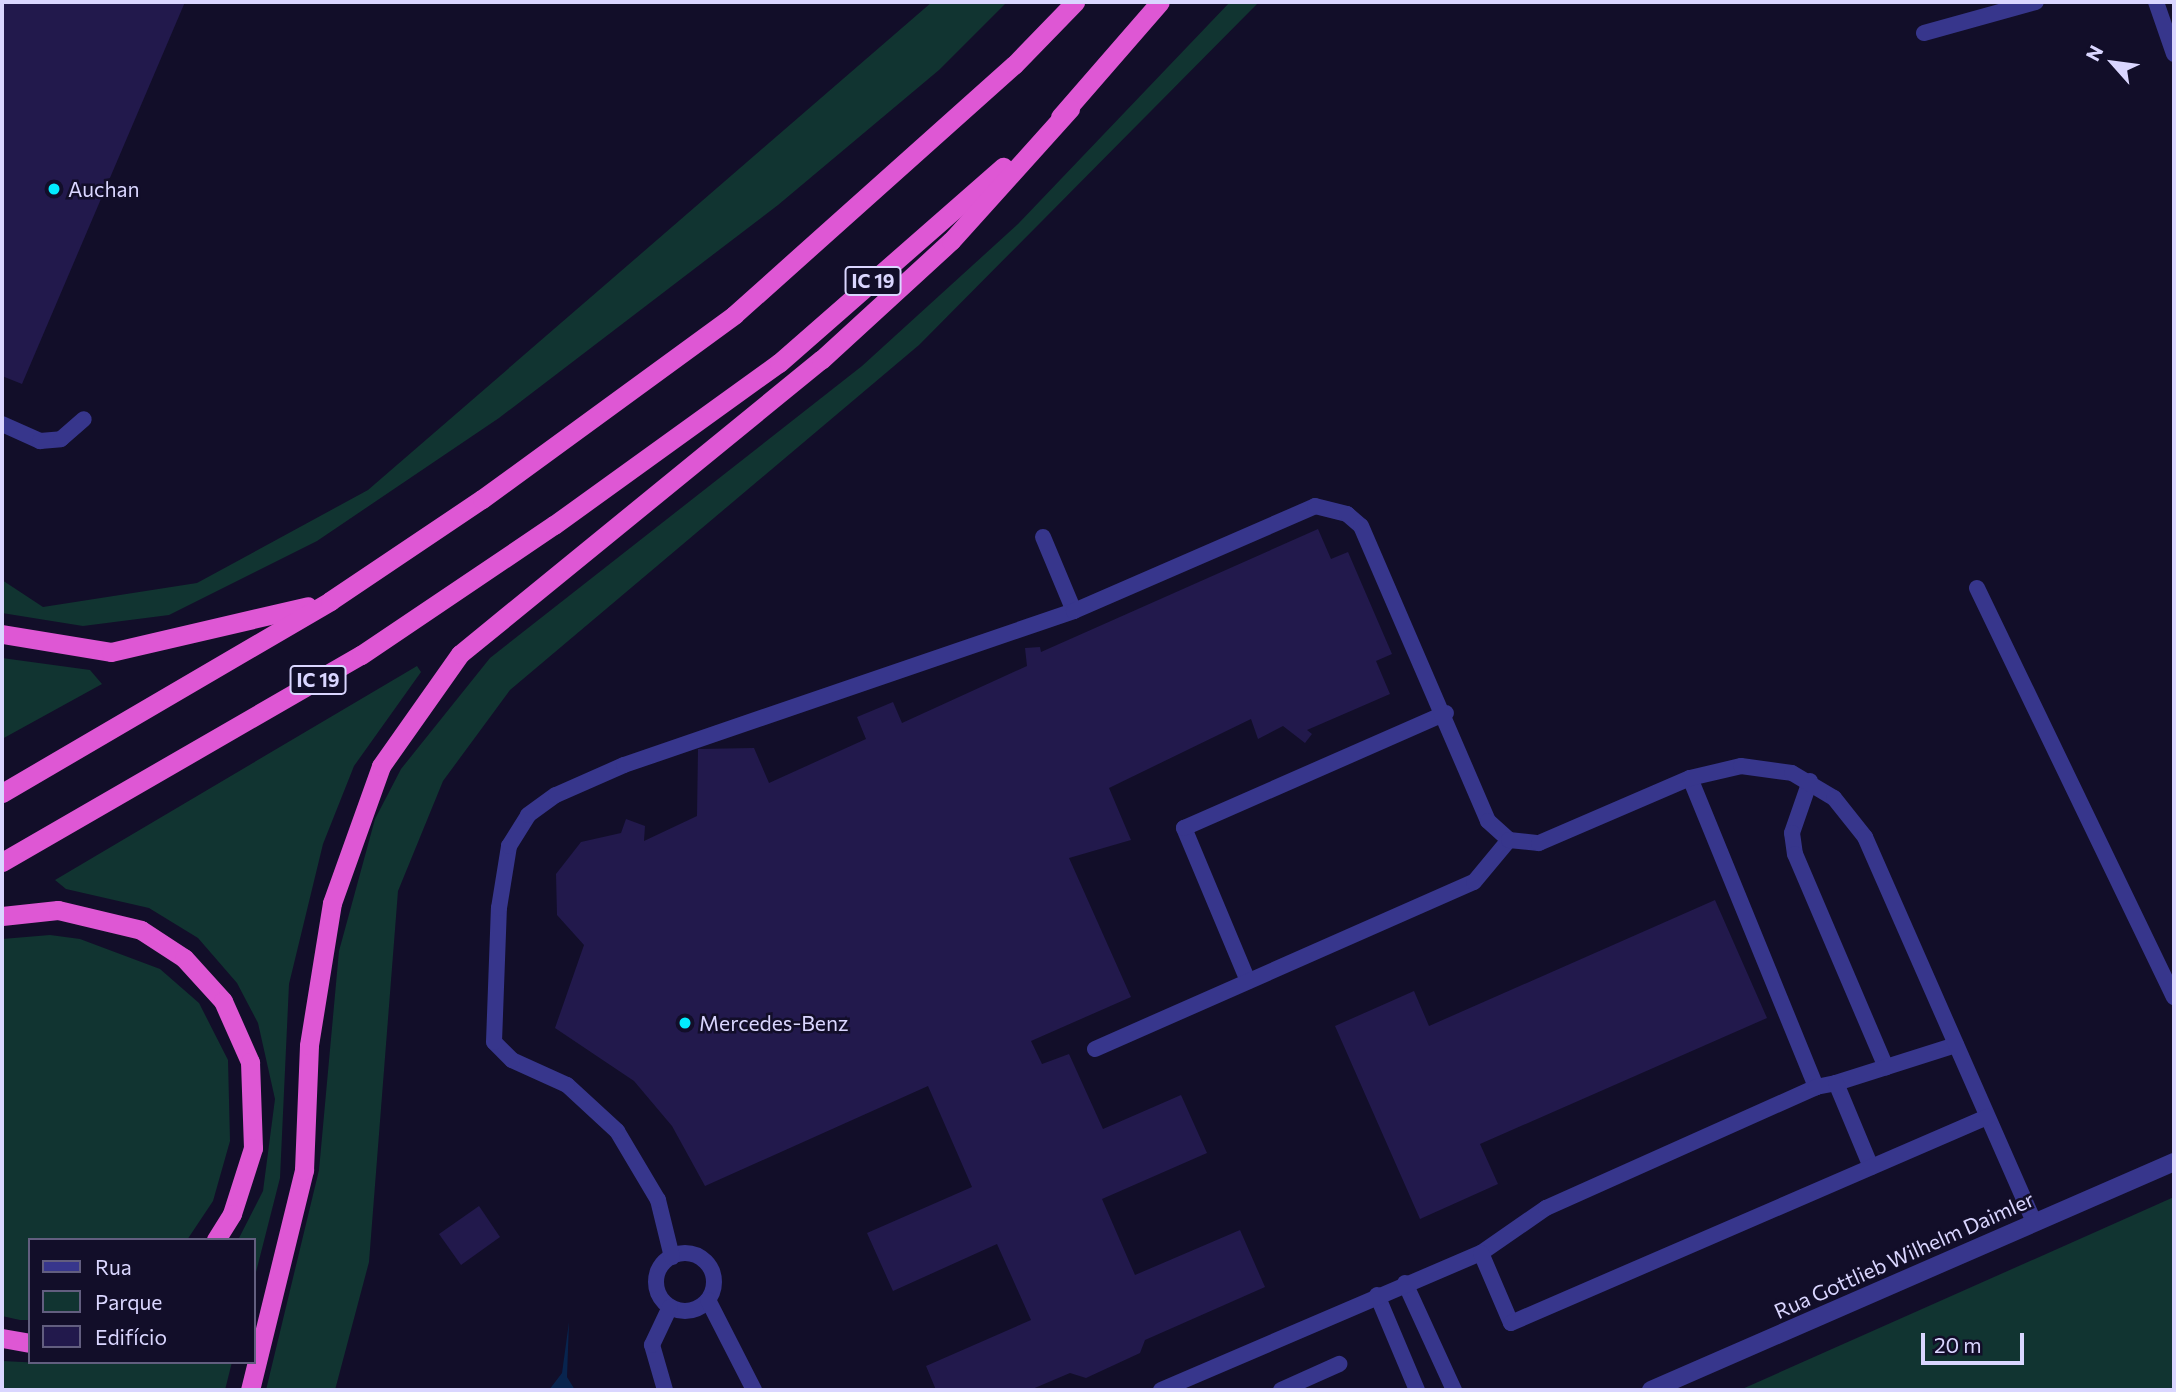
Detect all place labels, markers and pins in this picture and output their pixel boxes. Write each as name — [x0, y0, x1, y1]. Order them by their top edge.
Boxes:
place label: Auchan — [68, 176, 139, 202]
marker: Auchan — [46, 181, 62, 197]
place label: Mercedes-Benz — [699, 1010, 848, 1036]
marker: Mercedes-Benz — [677, 1015, 693, 1031]

